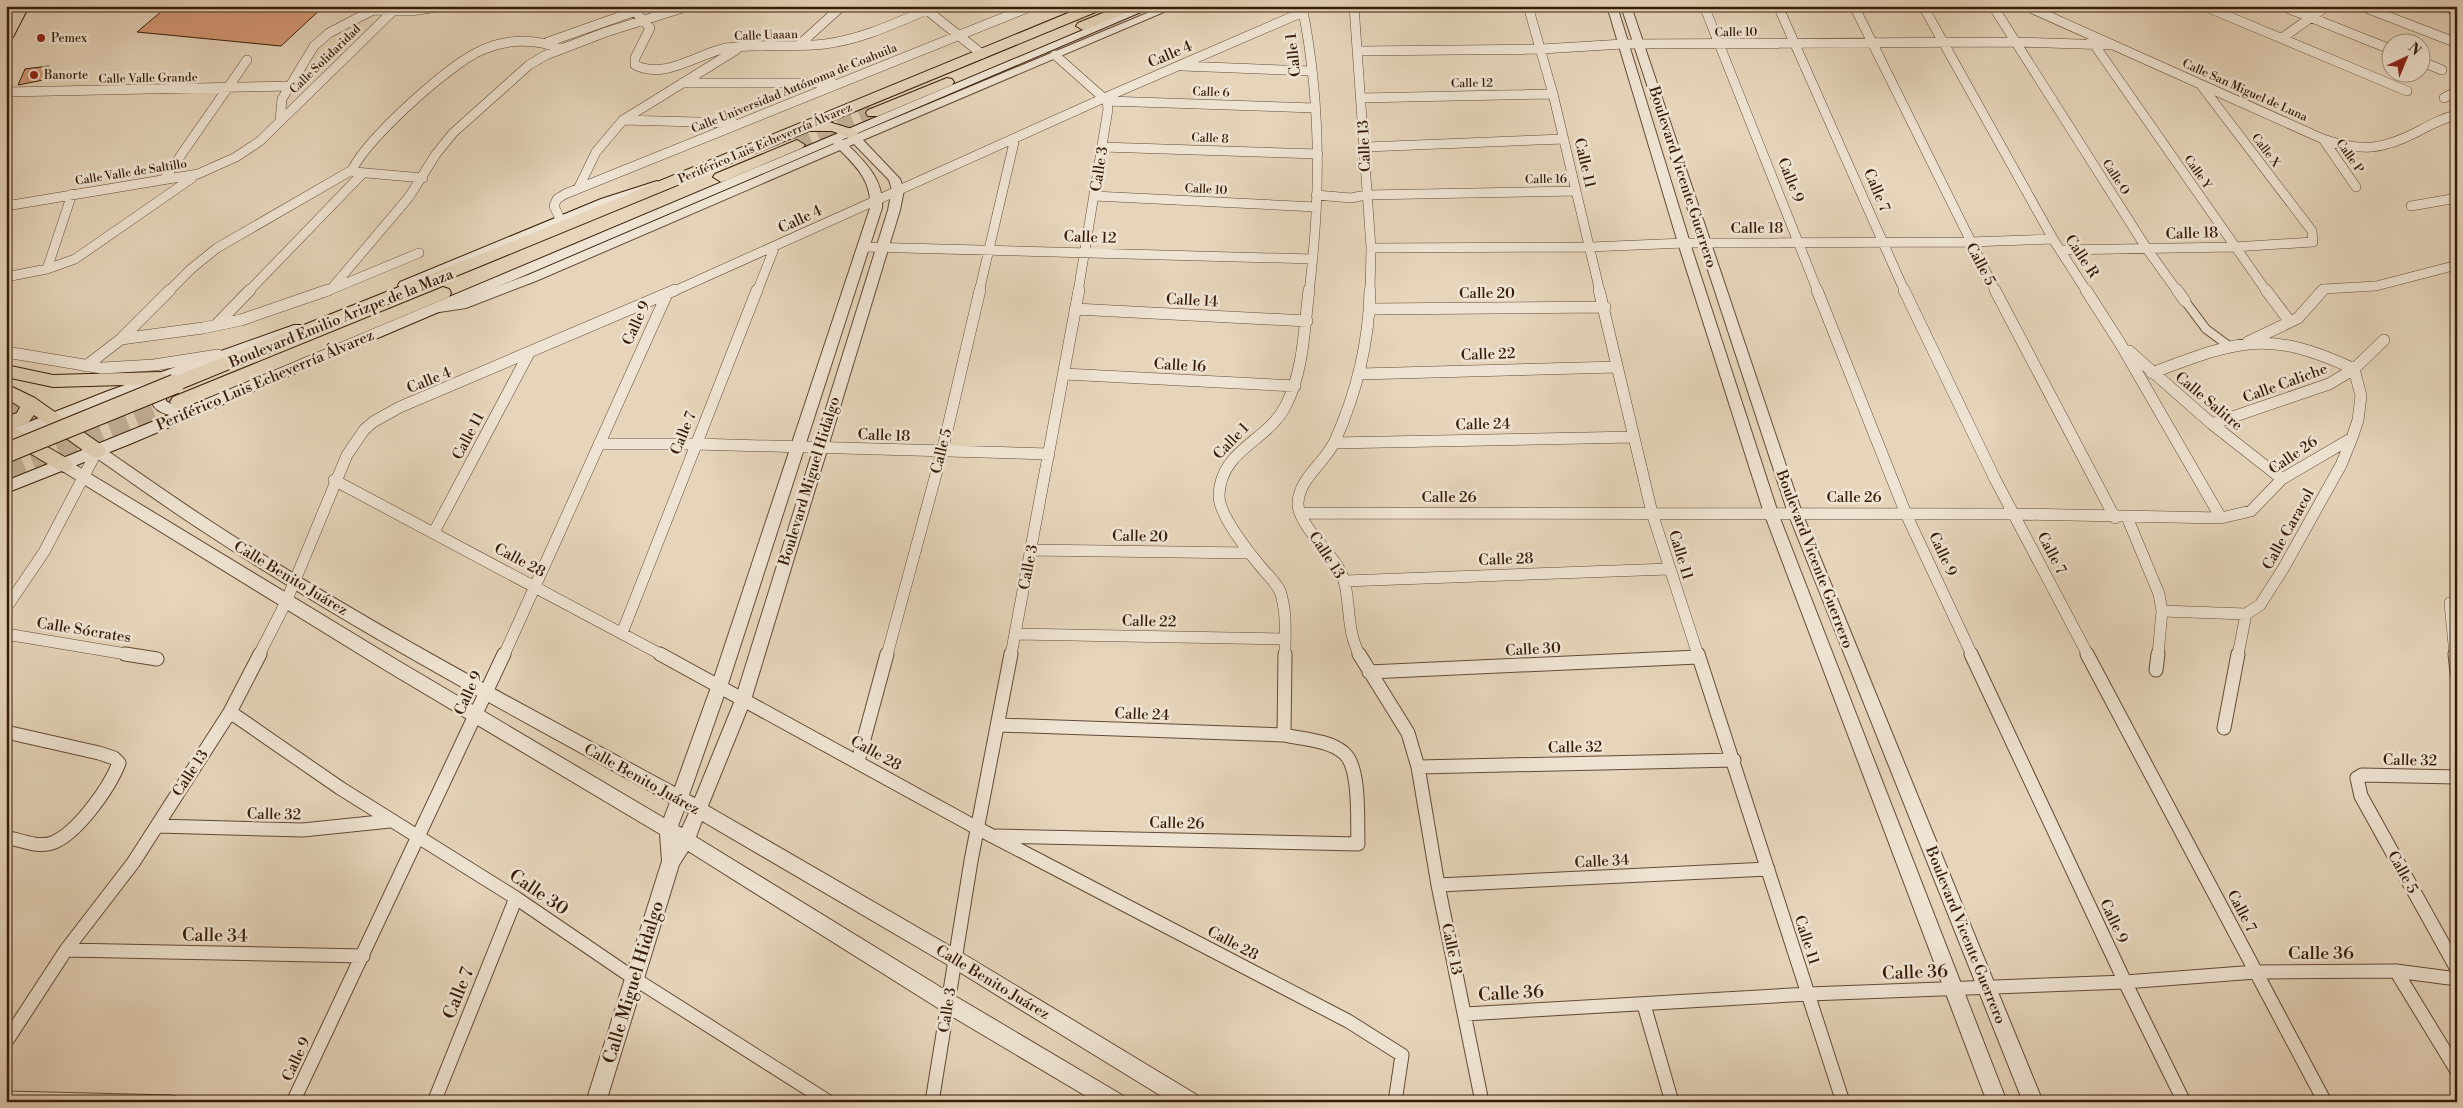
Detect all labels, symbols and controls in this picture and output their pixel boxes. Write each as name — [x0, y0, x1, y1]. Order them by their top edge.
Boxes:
street label: Calle Solidaridad — [287, 22, 364, 97]
street label: Calle 10 — [1715, 25, 1758, 40]
street label: Calle Uaaan — [734, 27, 798, 44]
place label: Pemex — [51, 31, 88, 46]
marker: Pemex — [35, 32, 47, 44]
street label: Calle 1 — [1282, 32, 1305, 78]
north arrow — [2380, 32, 2430, 82]
street label: Calle 4 — [1145, 37, 1195, 72]
text: N — [2404, 39, 2425, 60]
street label: Calle Universidad Autónoma de Coahuila — [689, 40, 900, 137]
street label: Calle San Miguel de Luna — [2180, 56, 2311, 125]
place label: Banorte — [43, 68, 88, 83]
marker: Banorte — [28, 69, 40, 81]
street label: Calle Valle Grande — [98, 70, 198, 87]
street label: Calle 12 — [1451, 76, 1493, 91]
street label: Boulevard Vicente Guerrero — [1644, 83, 1721, 270]
street label: Calle 6 — [1192, 84, 1230, 101]
street label: Periférico Luis Echeverría Álvarez — [675, 98, 855, 187]
street label: Calle 13 — [1354, 119, 1375, 173]
street label: Calle 8 — [1191, 130, 1229, 147]
street label: Calle X — [2248, 131, 2284, 171]
street label: Calle 11 — [1570, 136, 1600, 191]
street label: Calle P — [2332, 136, 2367, 176]
street label: Calle 3 — [1087, 145, 1112, 193]
street label: Calle Y — [2181, 152, 2215, 193]
street label: Calle 9 — [1773, 155, 1808, 205]
street label: Calle Valle de Saltillo — [74, 156, 188, 189]
street label: Calle O — [2099, 157, 2133, 198]
street label: Calle 7 — [1859, 166, 1894, 215]
street label: Calle 16 — [1525, 172, 1567, 187]
street label: Calle 10 — [1184, 181, 1228, 198]
street label: Calle 4 — [775, 201, 825, 238]
street label: Calle 18 — [1731, 219, 1783, 238]
street label: Calle 18 — [2165, 223, 2219, 244]
street label: Calle 12 — [1063, 227, 1117, 248]
street label: Calle R — [2061, 231, 2103, 282]
street label: Calle 5 — [1961, 240, 2000, 289]
street label: Boulevard Emilio Arizpe de la Maza — [225, 264, 457, 373]
street label: Calle 20 — [1459, 284, 1515, 303]
street label: Calle 14 — [1165, 290, 1219, 311]
street label: Calle 9 — [618, 298, 655, 348]
street label: Periférico Luis Echeverría Álvarez — [153, 325, 377, 435]
street label: Calle 22 — [1460, 344, 1516, 365]
street label: Calle 16 — [1153, 355, 1207, 376]
street label: Calle Caliche — [2240, 359, 2330, 408]
street label: Calle 4 — [404, 363, 454, 398]
street label: Calle Salitre — [2171, 368, 2246, 435]
street label: Boulevard Miguel Hidalgo — [774, 394, 844, 569]
street label: Calle 7 — [666, 408, 701, 458]
street label: Calle 11 — [448, 409, 489, 463]
street label: Calle 24 — [1455, 415, 1511, 434]
street label: Calle 1 — [1209, 419, 1254, 464]
street label: Calle 18 — [857, 425, 911, 446]
street label: Calle 5 — [927, 427, 956, 476]
street label: Calle 26 — [2265, 432, 2321, 479]
street label: Boulevard Vicente Guerrero — [1771, 466, 1857, 651]
street label: Calle Caracol — [2258, 485, 2319, 573]
street label: Calle 26 — [1421, 488, 1477, 507]
street label: Calle 26 — [1826, 488, 1882, 507]
street label: Calle 20 — [1112, 527, 1168, 546]
street label: Calle 13 — [1304, 528, 1349, 582]
street label: Calle 11 — [1664, 528, 1697, 583]
street label: Calle 9 — [1924, 529, 1961, 579]
street label: Calle 7 — [2033, 529, 2071, 578]
street label: Calle Benito Juárez — [230, 537, 351, 620]
street label: Calle 28 — [491, 539, 549, 582]
street label: Calle 3 — [1015, 543, 1042, 591]
street label: Calle 28 — [1478, 549, 1534, 570]
street label: Calle 22 — [1122, 612, 1176, 631]
street label: Calle Sócrates — [35, 614, 133, 647]
street label: Calle 30 — [1505, 639, 1561, 660]
street label: Calle 9 — [450, 668, 487, 718]
street label: Calle 24 — [1114, 704, 1170, 725]
street label: Calle 28 — [847, 732, 904, 775]
street label: Calle 32 — [1548, 738, 1602, 757]
street label: Calle Benito Juárez — [580, 740, 703, 819]
street label: Calle 13 — [168, 746, 213, 800]
street label: Calle 32 — [2383, 751, 2437, 770]
street label: Calle 32 — [247, 805, 301, 824]
street label: Calle 26 — [1149, 814, 1205, 833]
street label: Boulevard Vicente Guerrero — [1921, 843, 2010, 1027]
street label: Calle 5 — [2383, 848, 2422, 897]
street label: Calle 34 — [1574, 851, 1630, 872]
street label: Calle 30 — [505, 864, 573, 921]
street label: Calle 7 — [2223, 887, 2261, 936]
street label: Calle 9 — [2095, 896, 2132, 946]
street label: Calle Miguel Hidalgo — [598, 898, 669, 1066]
street label: Calle 11 — [1790, 913, 1824, 968]
street label: Calle 28 — [1204, 922, 1262, 965]
street label: Calle 13 — [1437, 922, 1466, 977]
street label: Calle 34 — [182, 923, 248, 948]
street label: Calle Benito Juárez — [932, 941, 1053, 1024]
street label: Calle 36 — [2288, 942, 2354, 965]
street label: Calle 36 — [1882, 960, 1948, 985]
street label: Calle 7 — [438, 964, 479, 1023]
street label: Calle 36 — [1478, 980, 1545, 1007]
street label: Calle 3 — [935, 986, 960, 1034]
street label: Calle 9 — [278, 1034, 315, 1084]

